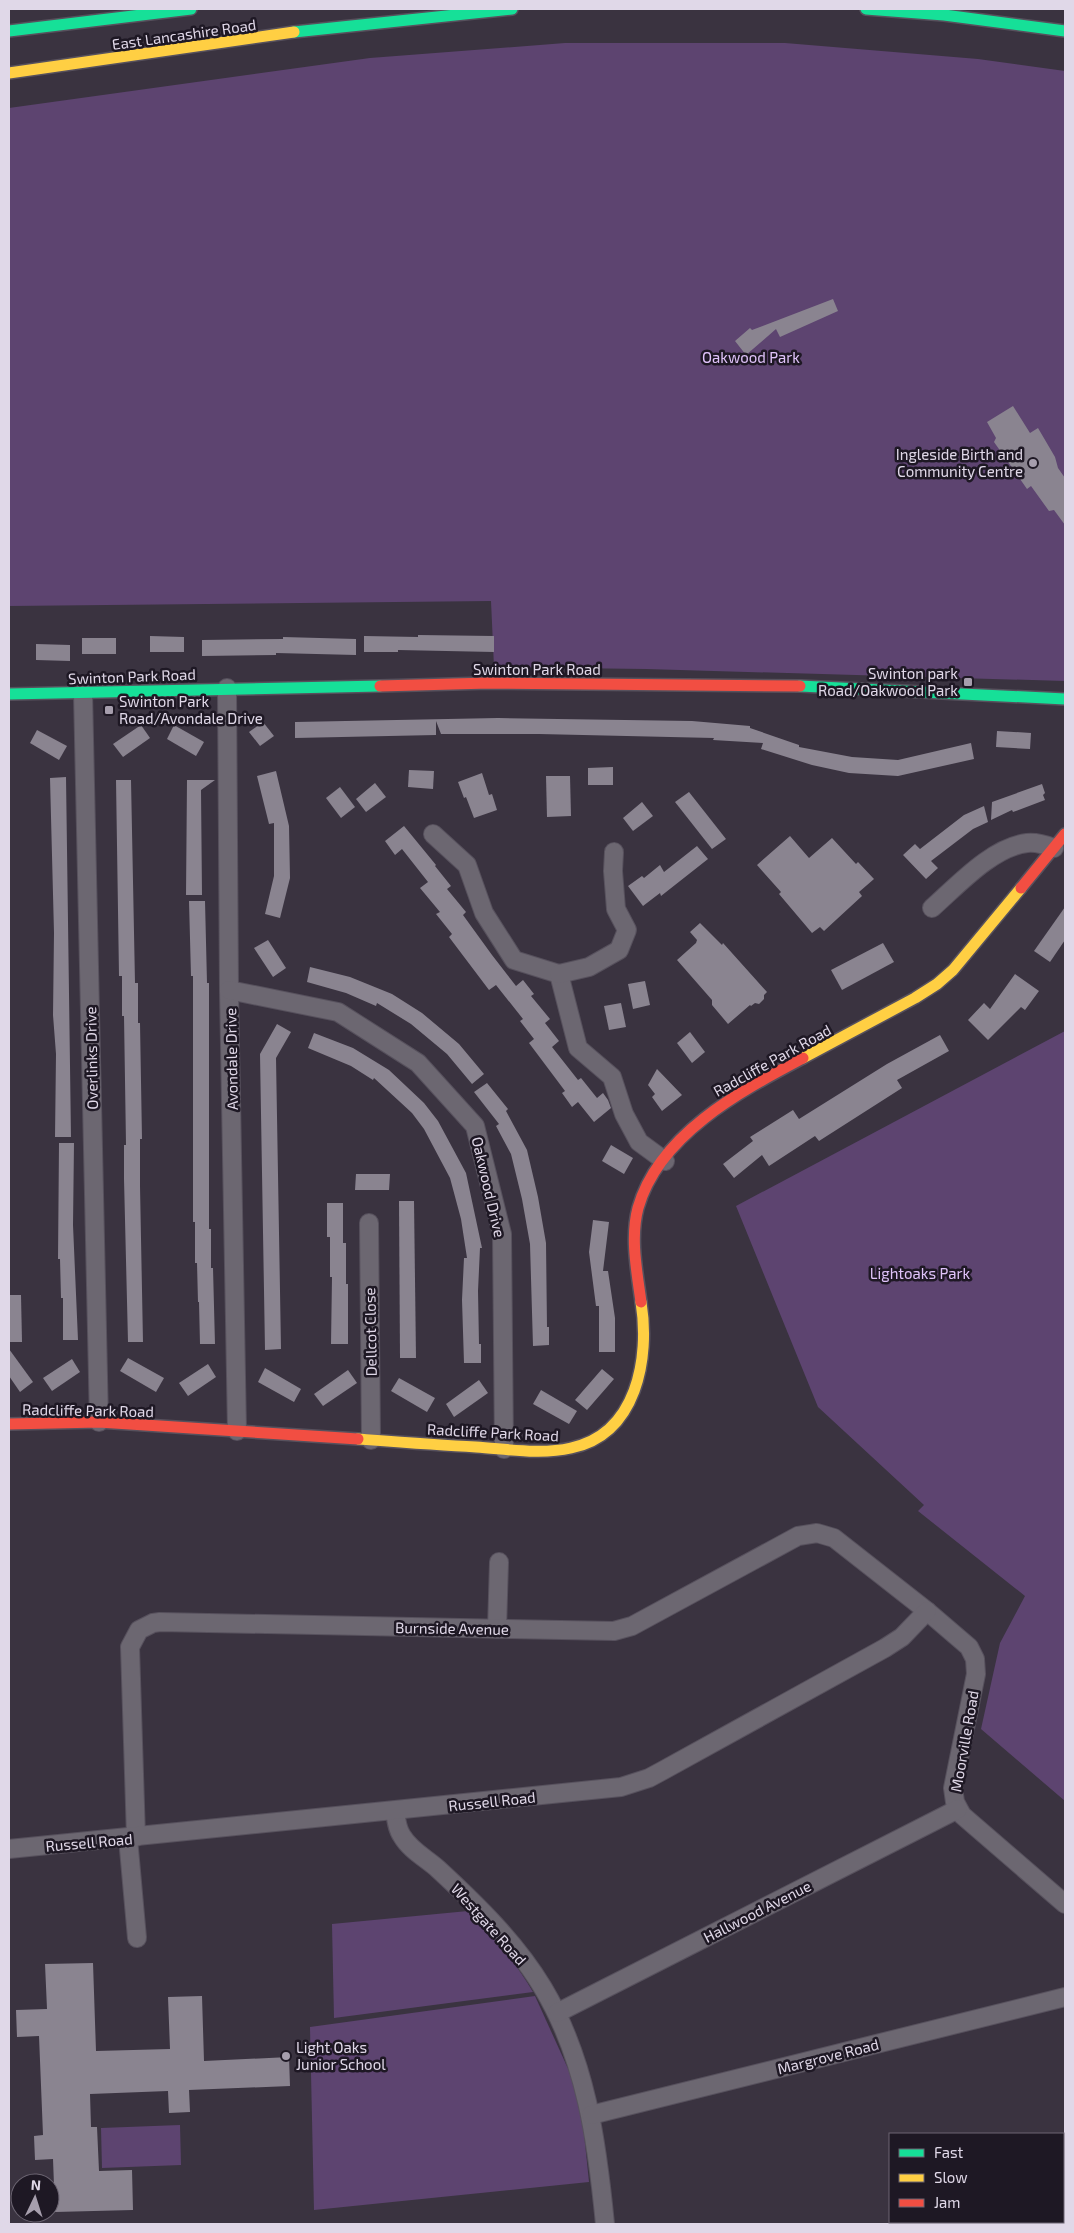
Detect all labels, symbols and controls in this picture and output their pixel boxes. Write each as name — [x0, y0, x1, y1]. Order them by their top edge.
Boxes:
street label: East Lancashire Road — [111, 15, 257, 53]
park label: Oakwood Park — [702, 348, 800, 366]
place label: Ingleside Birth and Community Centre — [896, 445, 1023, 480]
marker: Ingleside Birth and Community Centre — [1027, 457, 1039, 469]
street label: Swinton Park Road — [473, 660, 601, 678]
place label: Swinton park Road/Oakwood Park — [818, 664, 958, 699]
street label: Swinton Park Road — [68, 665, 196, 687]
marker: Swinton park Road/Oakwood Park — [962, 676, 974, 688]
place label: Swinton Park Road/Avondale Drive — [119, 692, 263, 727]
marker: Swinton Park Road/Avondale Drive — [103, 704, 115, 716]
street label: Overlinks Drive — [81, 1006, 101, 1110]
street label: Avondale Drive — [221, 1008, 241, 1110]
street label: Radcliffe Park Road — [710, 1020, 834, 1100]
street label: Oakwood Drive — [469, 1135, 509, 1239]
park label: Lightoaks Park — [870, 1264, 970, 1282]
street label: Dellcot Close — [360, 1287, 380, 1377]
street label: Radcliffe Park Road — [22, 1400, 154, 1420]
street label: Radcliffe Park Road — [427, 1420, 559, 1444]
street label: Burnside Avenue — [395, 1618, 509, 1638]
street label: Moorville Road — [946, 1689, 982, 1793]
street label: Russell Road — [448, 1787, 536, 1815]
street label: Russell Road — [45, 1829, 133, 1855]
street label: Hallwood Avenue — [700, 1876, 814, 1946]
street label: Westgate Road — [448, 1880, 530, 1968]
street label: Margrove Road — [775, 2035, 881, 2077]
place label: Light Oaks Junior School — [296, 2038, 386, 2073]
marker: Light Oaks Junior School — [280, 2050, 292, 2062]
legend — [889, 2133, 1064, 2223]
text: Fast — [934, 2143, 964, 2161]
text: Slow — [934, 2168, 968, 2186]
north arrow — [10, 2173, 60, 2223]
text: N — [30, 2176, 42, 2193]
text: Jam — [934, 2193, 960, 2211]

